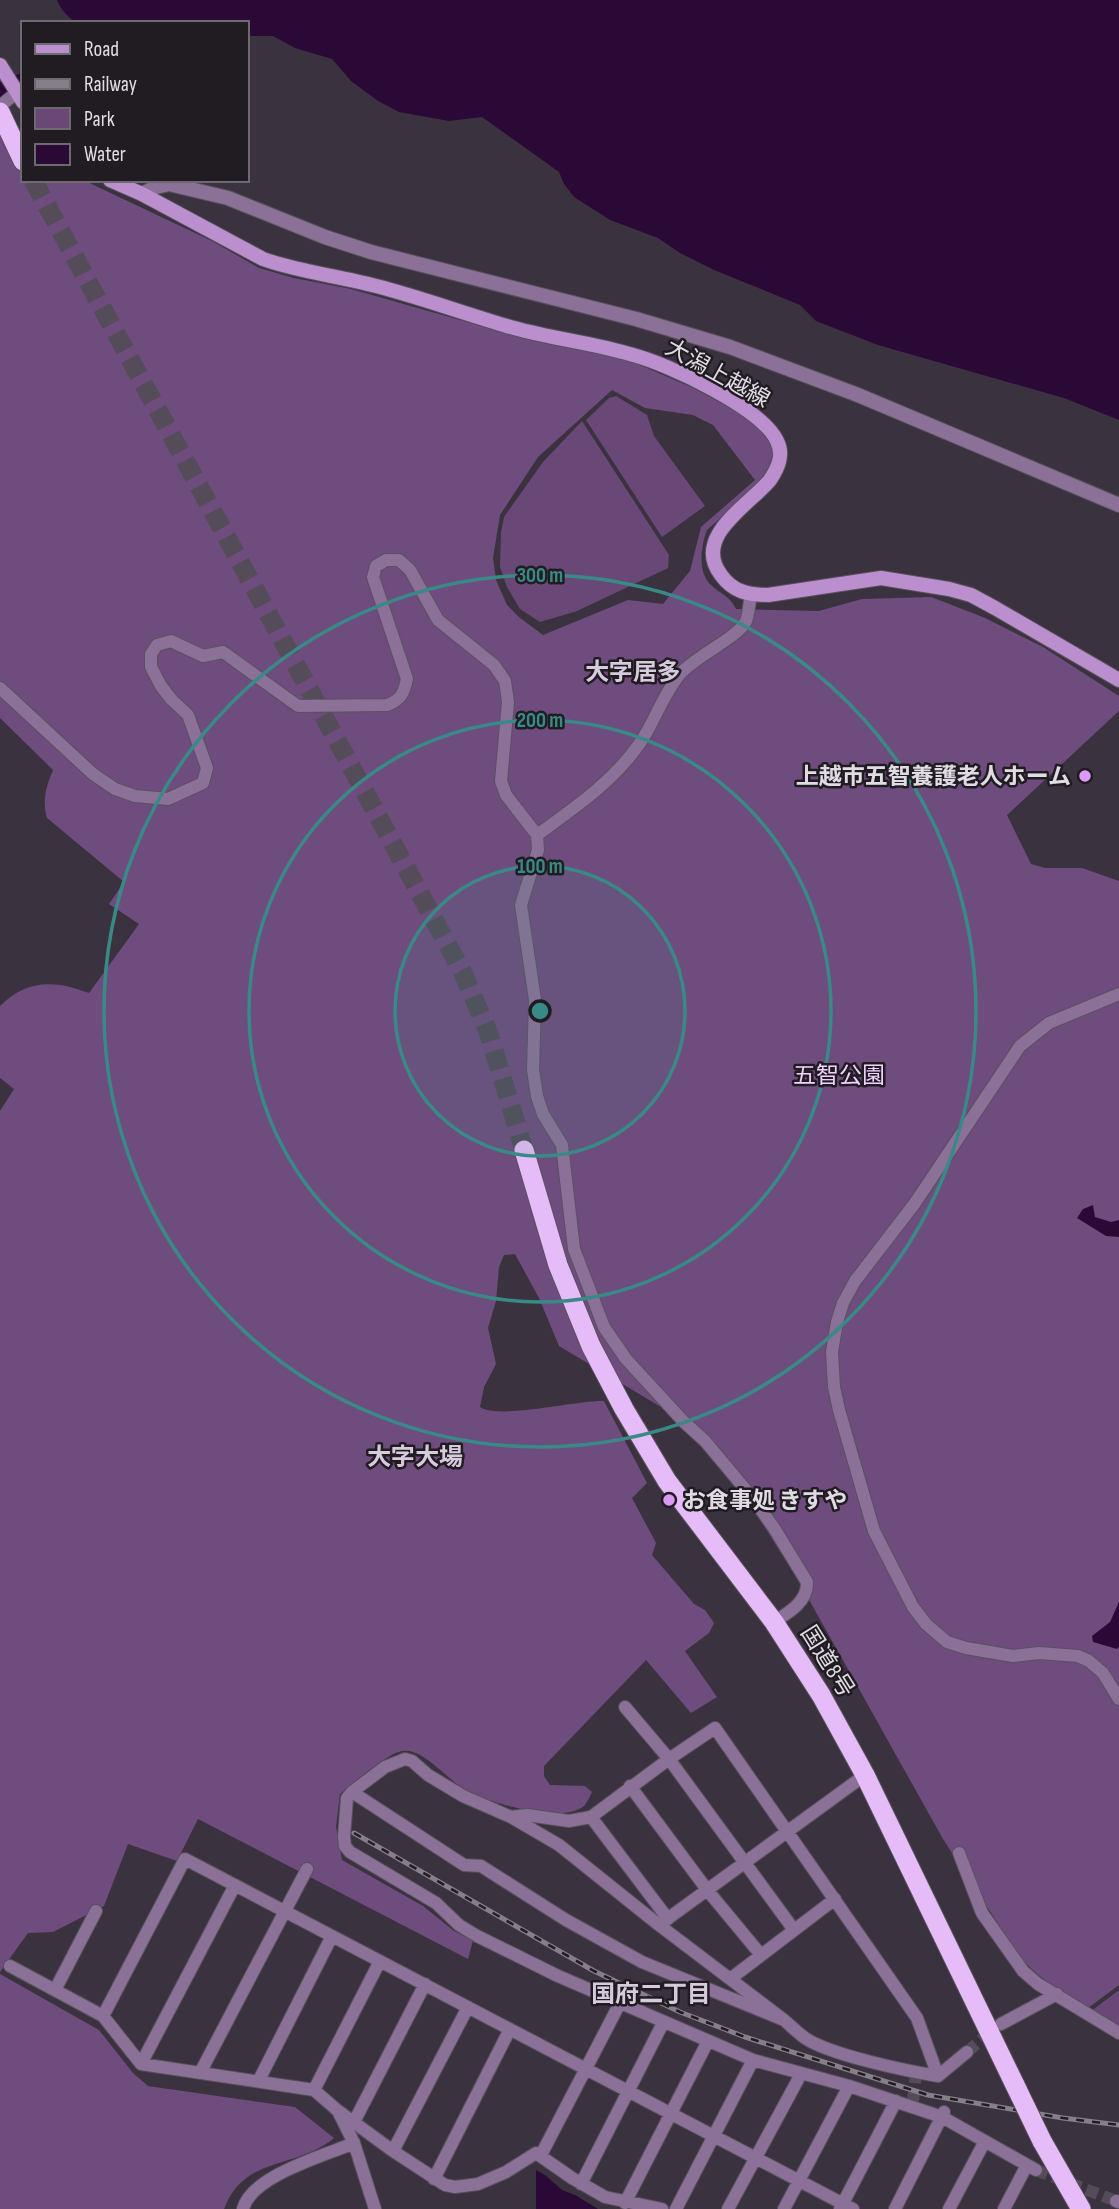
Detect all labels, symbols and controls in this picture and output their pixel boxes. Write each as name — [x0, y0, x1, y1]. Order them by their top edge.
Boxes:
legend — [21, 21, 248, 182]
text: Road — [84, 37, 119, 62]
text: Railway — [84, 72, 137, 97]
text: Park — [84, 107, 115, 132]
text: Water — [84, 142, 126, 167]
street label: 大潟上越線 — [660, 334, 775, 414]
text: 300 m — [517, 563, 563, 588]
district label: 大字居多 — [585, 658, 681, 687]
text: 200 m — [517, 708, 563, 733]
place label: 上越市五智養護老人ホーム — [796, 763, 1071, 791]
marker: 上越市五智養護老人ホーム — [1077, 768, 1093, 784]
text: 100 m — [517, 854, 563, 879]
centre of rings — [528, 999, 552, 1023]
park label: 五智公園 — [793, 1062, 885, 1090]
district label: 大字大場 — [367, 1443, 463, 1472]
place label: お食事処 きすや — [683, 1487, 848, 1515]
marker: お食事処 きすや — [661, 1492, 677, 1508]
street label: 国道8号 — [794, 1621, 860, 1702]
district label: 国府二丁目 — [591, 1980, 711, 2009]

